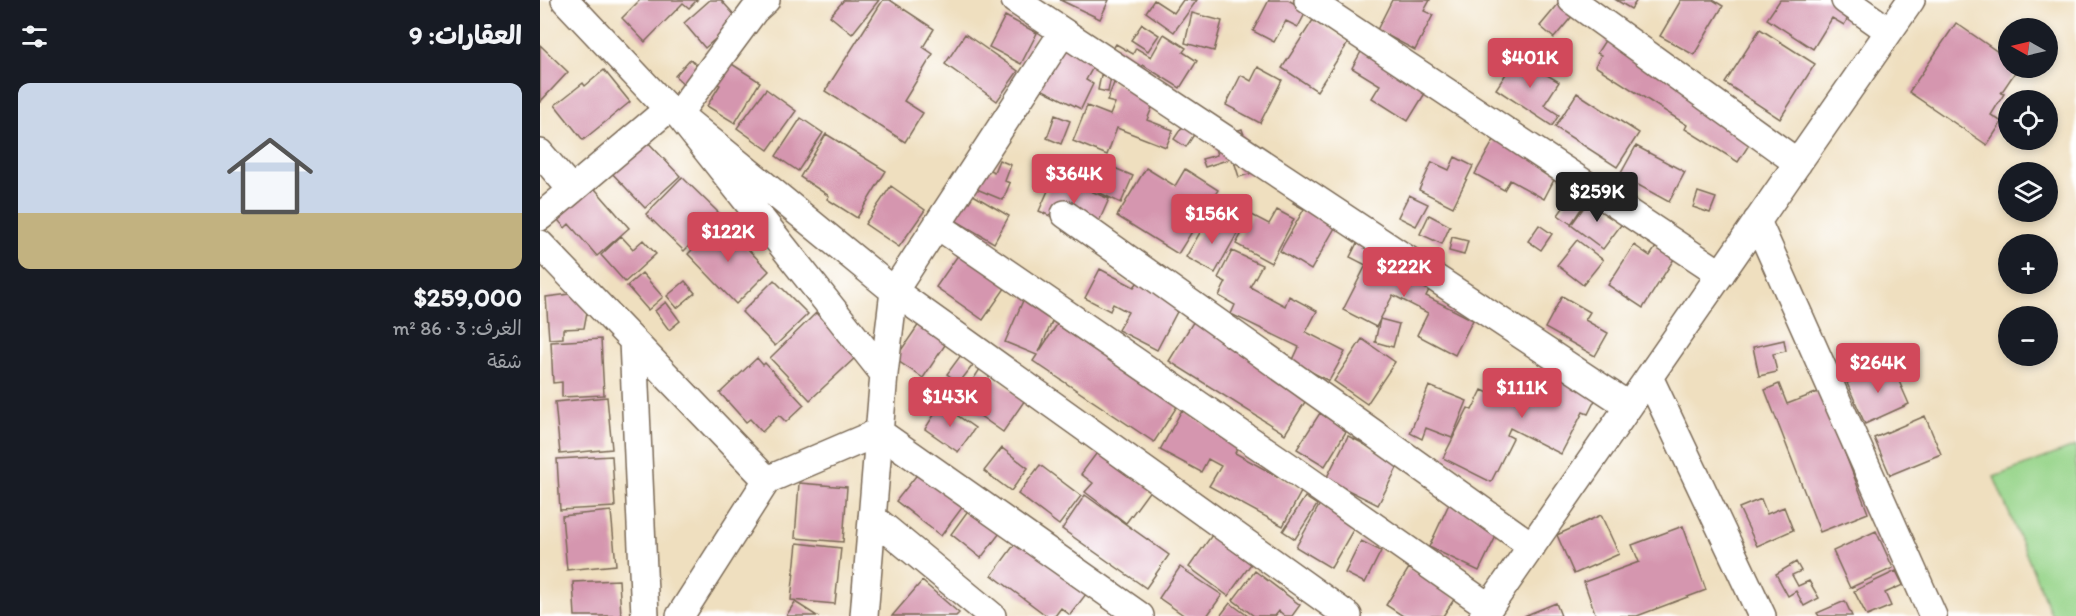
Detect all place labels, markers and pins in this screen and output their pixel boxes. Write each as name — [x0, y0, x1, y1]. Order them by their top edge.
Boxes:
pin: $401K — [1488, 38, 1572, 89]
pin: $364K — [1032, 154, 1116, 205]
pin: $259K — [1555, 172, 1639, 223]
pin: $156K — [1170, 194, 1254, 245]
pin: $122K — [686, 212, 770, 263]
pin: $222K — [1362, 247, 1446, 298]
pin: $264K — [1836, 343, 1920, 394]
pin: $111K — [1480, 368, 1564, 419]
pin: $143K — [908, 377, 992, 428]

